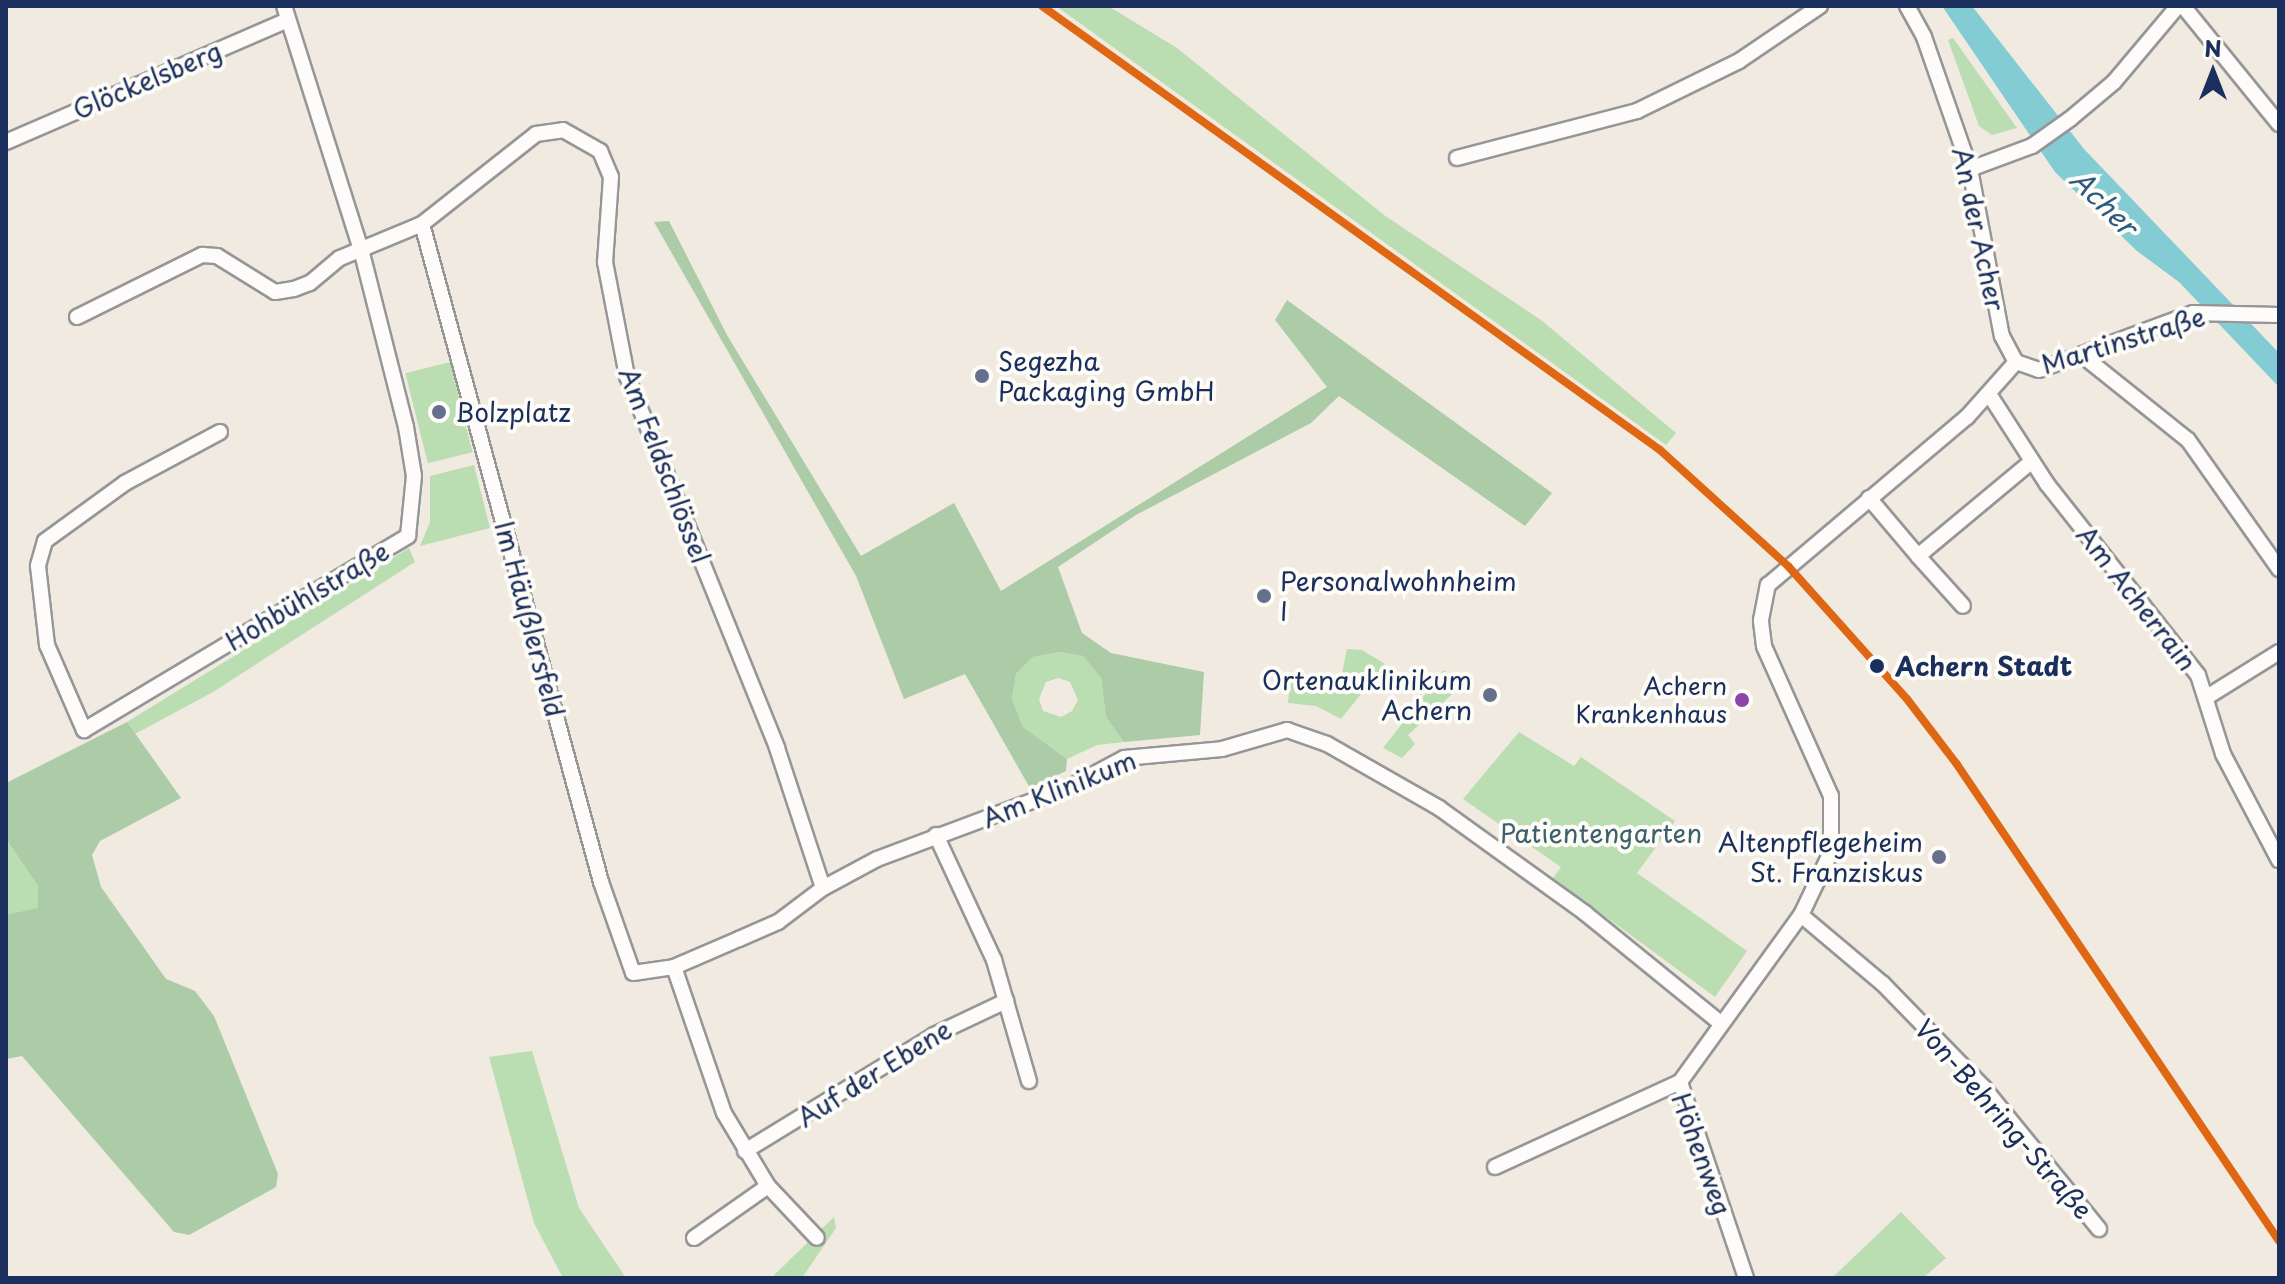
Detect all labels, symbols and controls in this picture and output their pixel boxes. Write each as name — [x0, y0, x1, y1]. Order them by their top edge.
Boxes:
text: N — [2204, 31, 2222, 64]
north arrow — [2173, 32, 2253, 112]
street label: Glöckelsberg — [68, 35, 226, 125]
street label: An der Acher — [1946, 144, 2012, 314]
water label: Acher — [2064, 162, 2144, 242]
street label: Martinstraße — [2037, 300, 2209, 380]
place label: Segezha Packaging GmbH — [998, 345, 1214, 406]
street label: Am Feldschlössel — [613, 362, 717, 568]
marker: Segezha Packaging GmbH — [973, 367, 991, 385]
place label: Bolzplatz — [455, 396, 571, 428]
marker: Bolzplatz — [430, 403, 448, 421]
street label: Im Häußlersfeld — [489, 518, 571, 720]
street label: Am Acherrain — [2071, 519, 2203, 677]
street label: Hohbühlstraße — [220, 535, 394, 657]
place label: Personalwohnheim I — [1280, 565, 1517, 626]
marker: Personalwohnheim I — [1255, 587, 1273, 605]
place label: Achern Stadt — [1895, 650, 2073, 682]
marker: Achern Stadt — [1866, 655, 1888, 677]
place label: Ortenauklinikum Achern — [1262, 664, 1472, 726]
place label: Achern Krankenhaus — [1575, 672, 1727, 728]
marker: Ortenauklinikum Achern — [1479, 684, 1501, 706]
marker: Achern Krankenhaus — [1734, 692, 1750, 708]
street label: Am Klinikum — [978, 744, 1140, 834]
park label: Patientengarten — [1500, 817, 1702, 849]
place label: Altenpflegeheim St. Franziskus — [1718, 826, 1923, 888]
marker: Altenpflegeheim St. Franziskus — [1930, 848, 1948, 866]
street label: Auf der Ebene — [791, 1013, 957, 1133]
street label: Von-Behring-Straße — [1909, 1013, 2099, 1225]
street label: Höhenweg — [1665, 1089, 1739, 1219]

